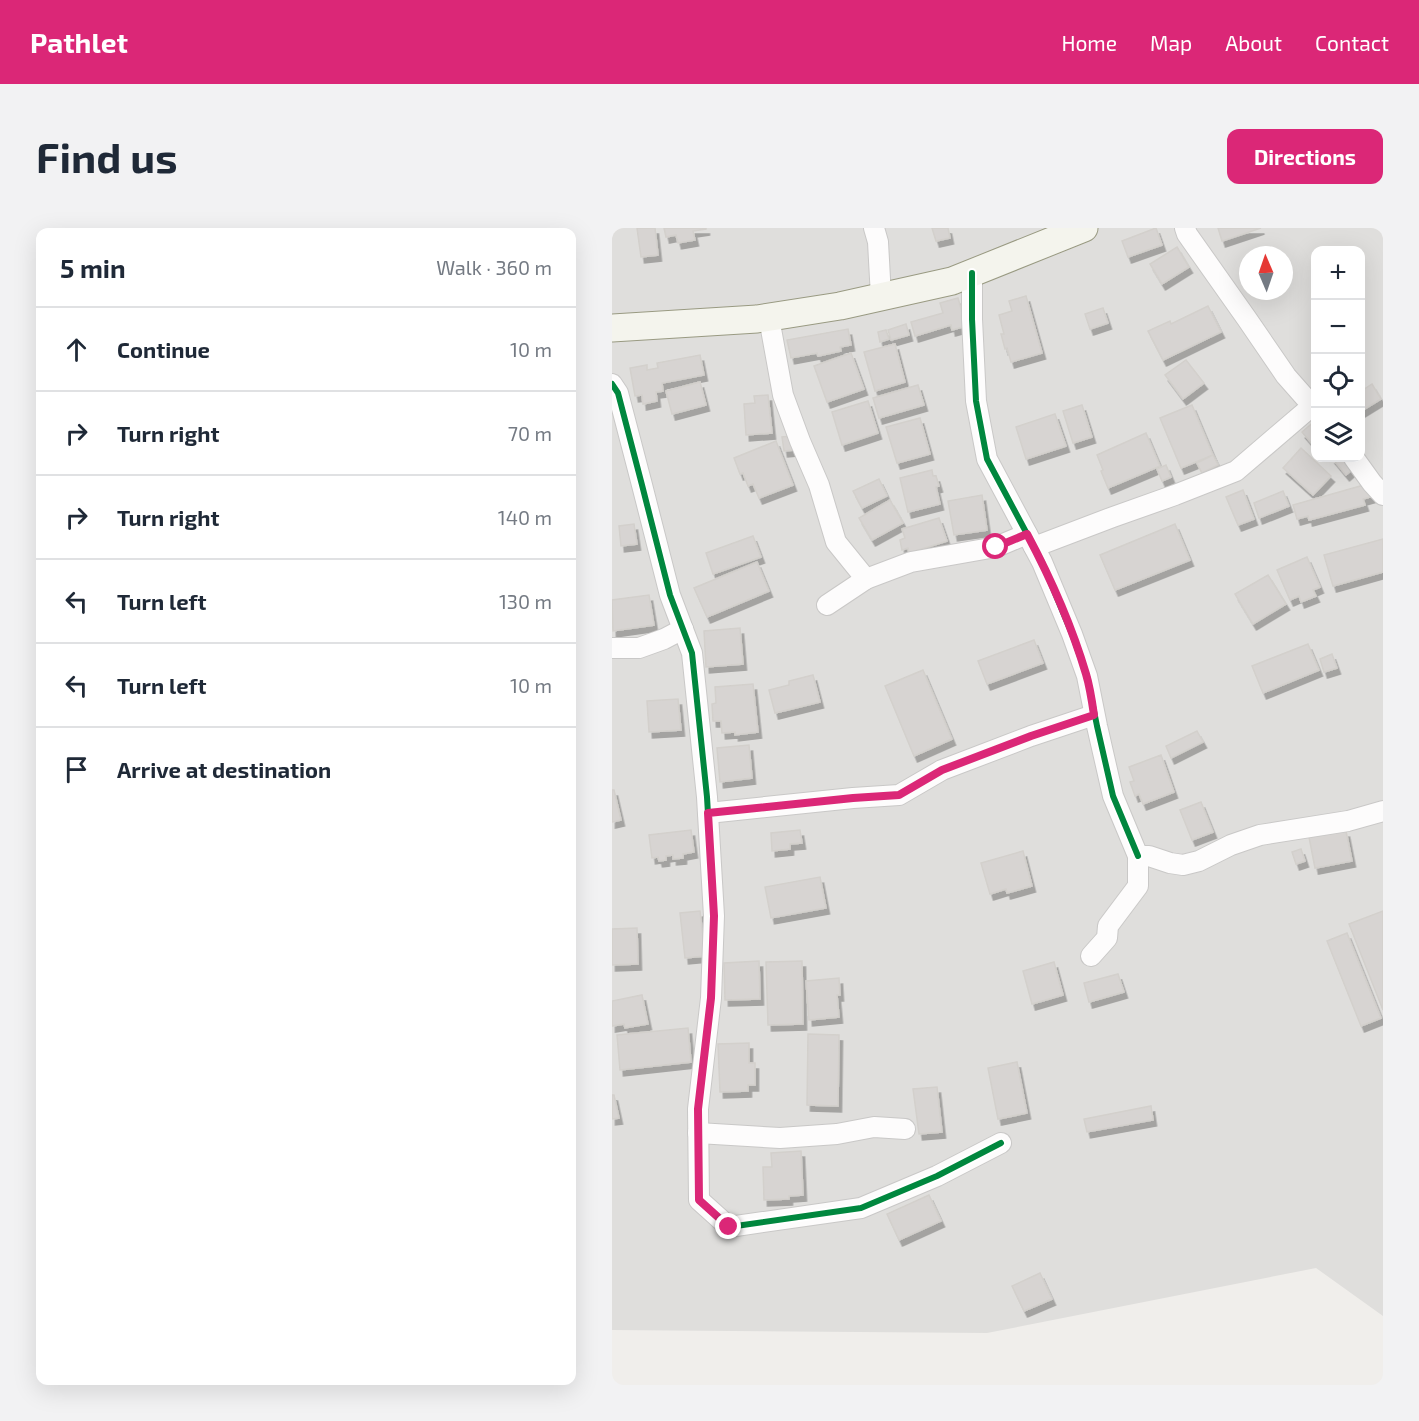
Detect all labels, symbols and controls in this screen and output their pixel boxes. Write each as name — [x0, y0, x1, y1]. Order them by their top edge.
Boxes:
text: Pathlet — [30, 25, 128, 59]
text: Home — [1061, 30, 1117, 55]
text: Map — [1150, 30, 1192, 55]
text: About — [1225, 30, 1282, 55]
text: Contact — [1315, 30, 1389, 55]
button: Directions — [1227, 129, 1383, 184]
text: Find us — [36, 131, 178, 181]
north arrow — [1239, 246, 1293, 300]
map controls — [1311, 246, 1365, 462]
button: + — [1311, 246, 1365, 300]
text: 5 min — [60, 252, 126, 283]
text: Walk · 360 m — [436, 255, 552, 279]
button: − — [1311, 300, 1365, 354]
icon: ahead — [60, 333, 93, 366]
text: Continue — [117, 336, 210, 362]
text: 10 m — [510, 337, 552, 361]
button: locate — [1311, 354, 1365, 408]
button: layers — [1311, 408, 1365, 462]
icon: right — [60, 417, 93, 450]
text: Turn right — [117, 420, 219, 446]
text: 70 m — [508, 421, 552, 445]
icon: right — [60, 501, 93, 534]
text: Turn right — [117, 504, 219, 530]
text: 140 m — [498, 505, 552, 529]
route start — [982, 533, 1008, 559]
icon: left — [60, 585, 93, 618]
text: Turn left — [117, 588, 206, 614]
text: 130 m — [499, 589, 552, 613]
icon: left — [60, 669, 93, 702]
text: Turn left — [117, 672, 206, 698]
text: 10 m — [510, 673, 552, 697]
icon: arrive — [60, 753, 93, 786]
text: Arrive at destination — [117, 756, 331, 782]
route end — [715, 1213, 741, 1239]

